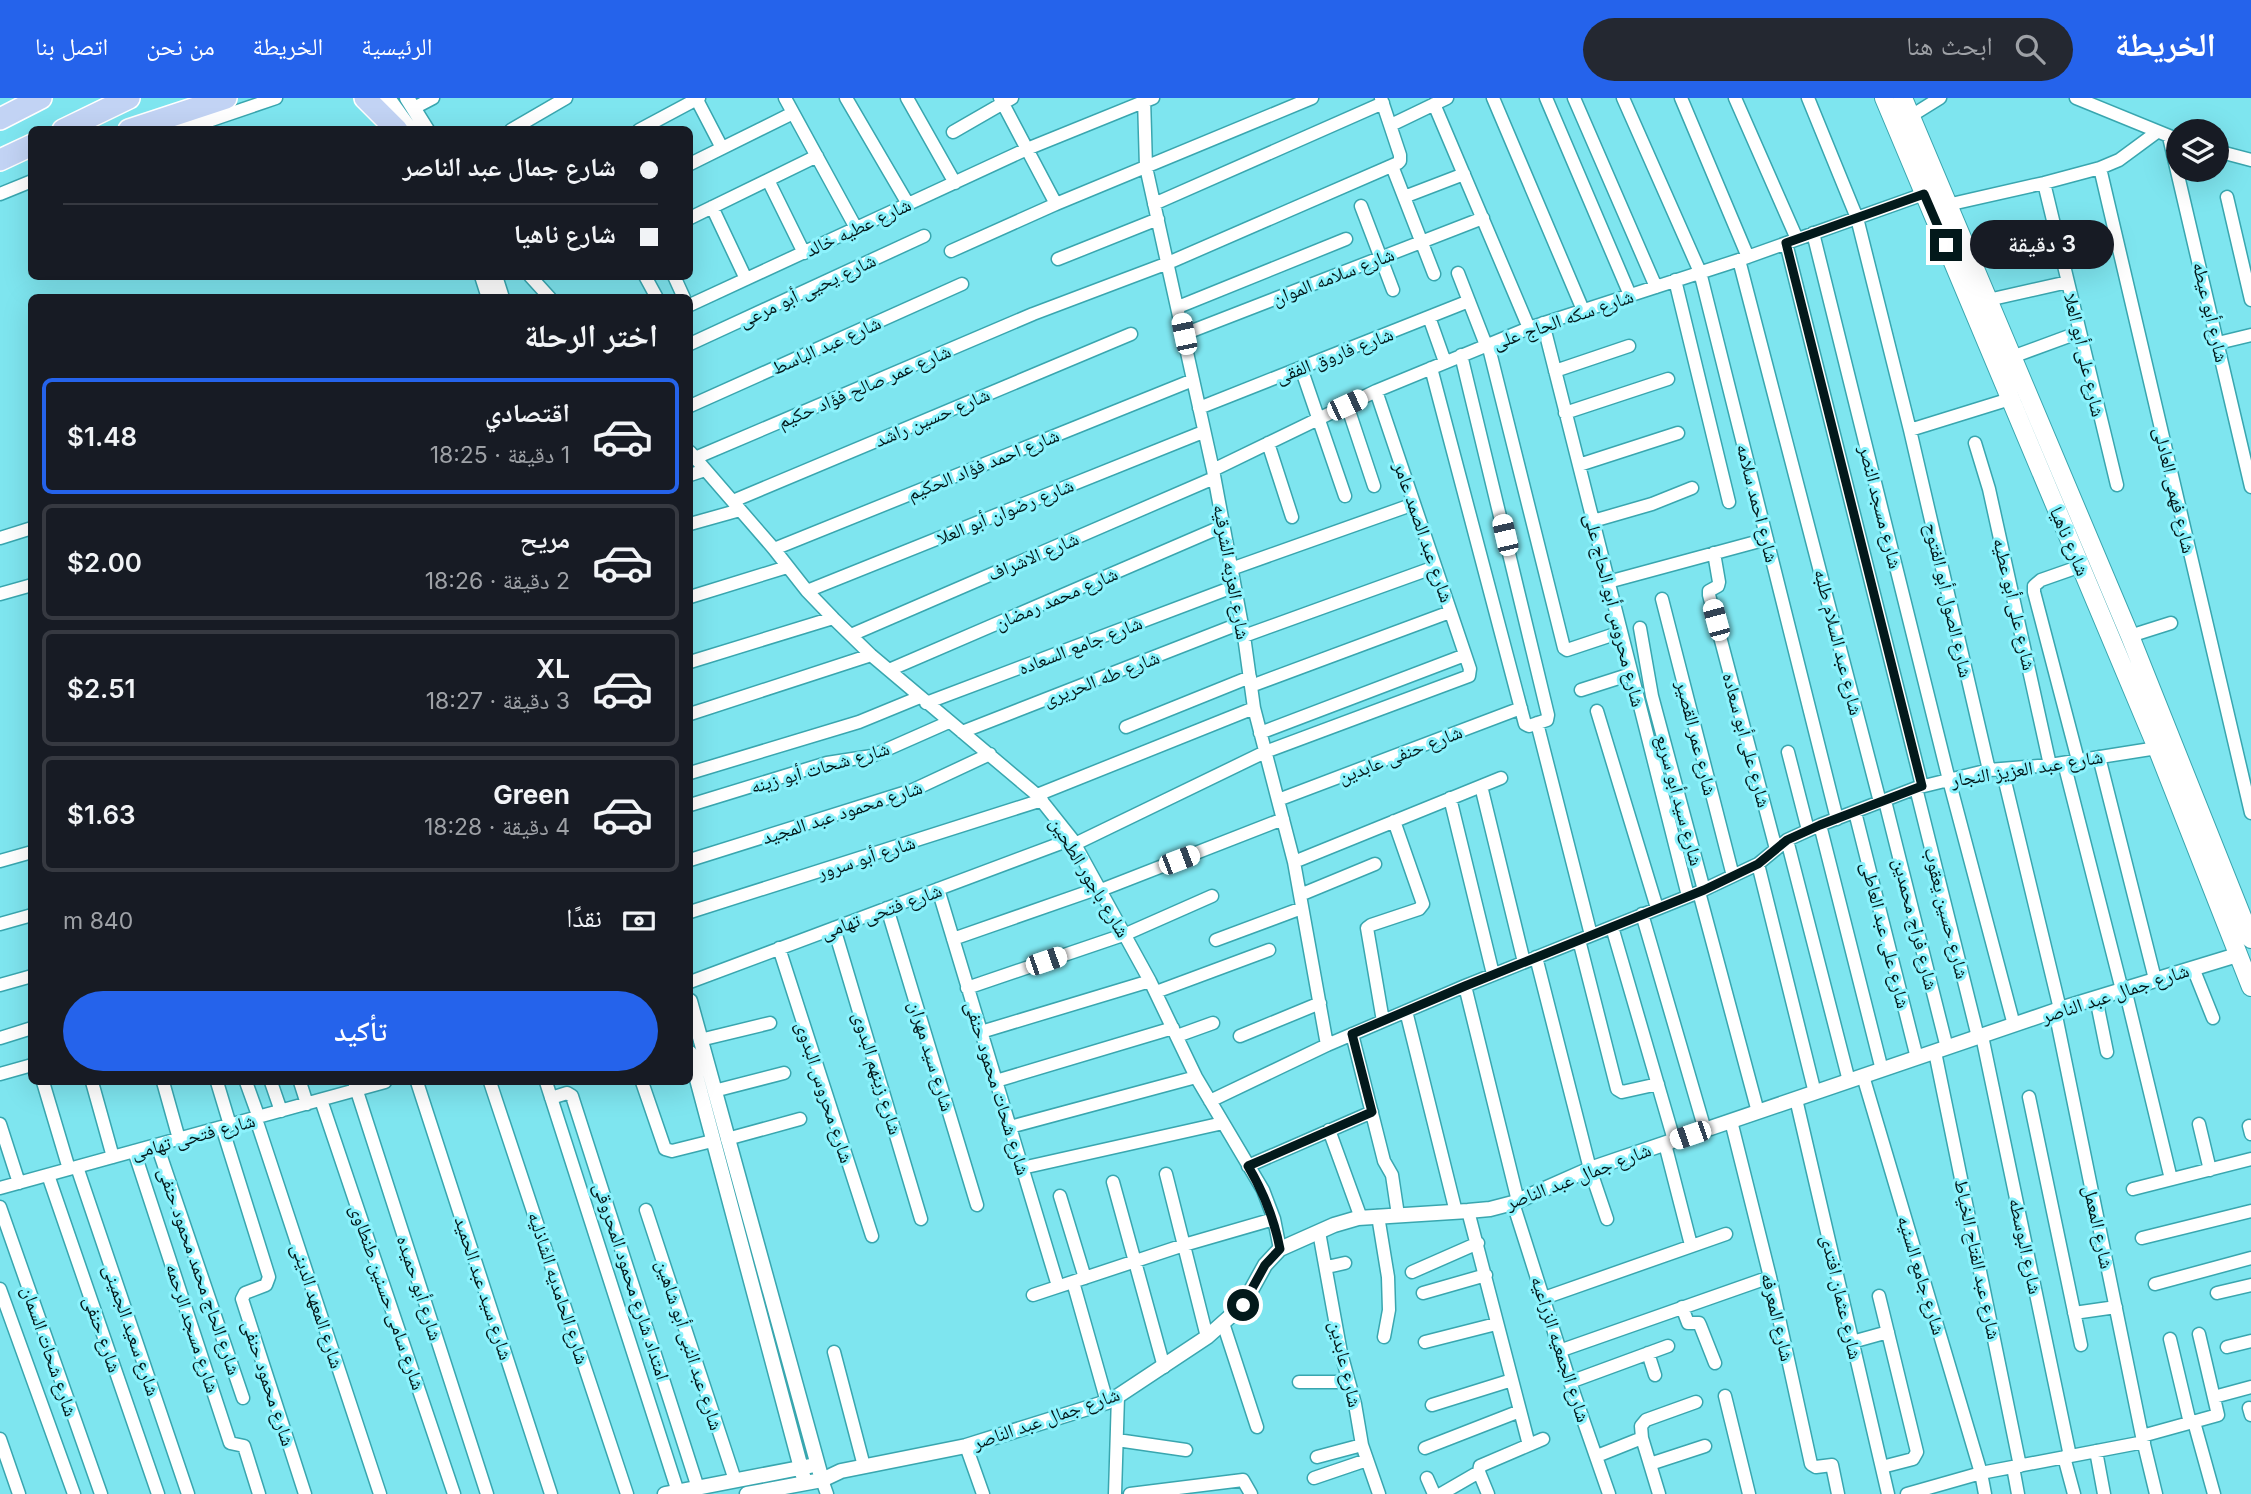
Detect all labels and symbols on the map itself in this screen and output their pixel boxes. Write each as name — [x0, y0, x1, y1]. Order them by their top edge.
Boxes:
street label: شارع عطيه خالد — [802, 193, 915, 262]
callout: 3 دقيقة — [1970, 220, 2114, 270]
route end — [1930, 229, 1962, 261]
street label: شارع سلامه الموان — [1269, 243, 1398, 310]
street label: شارع يحيى أبو مرعى — [735, 249, 880, 332]
street label: شارع أبو عيطه — [2188, 260, 2233, 365]
street label: شارع سكه الحاج على — [1490, 285, 1637, 354]
street label: شارع على أبو العلا — [2059, 291, 2110, 419]
street label: شارع عبد الباسط — [768, 311, 884, 380]
car — [1170, 311, 1199, 357]
street label: شارع فاروق الفقى — [1272, 322, 1396, 388]
street label: شارع عمر صالح فؤاد حكيم — [774, 340, 955, 434]
street label: شارع حسين راشد — [871, 383, 993, 452]
car — [1324, 387, 1371, 423]
street label: شارع احمد فؤاد الحكيم — [904, 424, 1063, 506]
street label: شارع فهمى العادلى — [2149, 425, 2200, 556]
street label: شارع احمد سلامه — [1732, 441, 1783, 565]
street label: شارع مسجد النصر — [1854, 442, 1907, 571]
street label: شارع عبد الصمد عامر — [1388, 458, 1458, 606]
street label: شارع رضوان أبو العلا — [933, 474, 1077, 549]
street label: شارع العزبه الشرقيه — [1208, 503, 1255, 642]
street label: شارع ناهيا — [2045, 503, 2094, 579]
street label: شارع محروس أبو الحاج على — [1579, 511, 1650, 709]
car — [1491, 512, 1520, 558]
street label: شارع الصول أبو الفتوح — [1920, 521, 1977, 680]
street label: شارع الاشراف — [984, 527, 1082, 586]
street label: شارع على أبو عطيه — [1988, 536, 2041, 673]
street label: شارع محمد رمضان — [991, 562, 1121, 635]
street label: شارع عبد السلام طلبه — [1807, 567, 1868, 718]
car — [1701, 597, 1732, 643]
street label: شارع جامع السعاده — [1015, 611, 1146, 681]
street label: شارع طه الحريرى — [1040, 646, 1163, 711]
street label: شارع على أبو سعاده — [1717, 670, 1776, 810]
street label: شارع عمر القصير — [1671, 678, 1722, 798]
street label: شارع حنفى عابدين — [1335, 720, 1466, 789]
street label: شارع سيد أبو سريع — [1650, 732, 1708, 869]
street label: شارع شحات أبو زينه — [748, 737, 892, 798]
street label: شارع عبد العزيز النجار — [1948, 745, 2105, 792]
street label: شارع محمود عبد المجيد — [759, 776, 925, 849]
street label: شارع باجور الطحين — [1045, 813, 1135, 942]
street label: شارع أبو سرور — [813, 831, 918, 884]
car — [1156, 843, 1203, 877]
street label: شارع حسين يعقوب — [1919, 845, 1974, 981]
street label: شارع فراج محمدين — [1888, 856, 1943, 992]
street label: شارع على عبد العاطى — [1856, 859, 1915, 1011]
street label: شارع فتحى تهامى — [817, 879, 945, 944]
car — [1023, 944, 1070, 978]
street label: شارع جمال عبد الناصر — [2037, 959, 2192, 1028]
street label: شارع سيد مهران — [904, 998, 959, 1114]
street label: شارع شحات محمود حنفى — [960, 998, 1035, 1178]
street label: شارع زينهم البدوى — [847, 1009, 907, 1138]
street label: شارع محروس البدوى — [791, 1018, 858, 1166]
street label: شارع فتحى تهامى — [129, 1109, 258, 1164]
car — [1667, 1118, 1714, 1152]
street label: شارع جمال عبد الناصر — [1501, 1138, 1654, 1215]
street label: شارع الحاج محمد محمود حنفى — [153, 1164, 246, 1378]
street label: شارع عبد الفتاح الخياط — [1949, 1177, 2006, 1341]
street label: امتداد شارع محمود المحروقى — [589, 1180, 674, 1383]
street label: شارع المعمل — [2078, 1183, 2119, 1271]
street label: شارع البوسطه — [2004, 1196, 2047, 1296]
street label: شارع سامى حسنين طنطاوى — [345, 1201, 430, 1393]
street label: شارع الحامديه الشاذليه — [523, 1209, 594, 1367]
street label: شارع سيد عبد الحميد — [449, 1213, 518, 1363]
street label: شارع جامع السنيه — [1892, 1213, 1951, 1338]
street label: شارع أبو حميده — [392, 1233, 447, 1344]
street label: شارع عثمان افتدى — [1816, 1233, 1867, 1362]
street label: شارع المعهد الدينى — [287, 1241, 349, 1372]
street label: شارع عبد النبى أبو شاهين — [651, 1257, 728, 1433]
street label: شارع سعيد الجمينى — [98, 1261, 165, 1399]
street label: شارع مسجد الرحمه — [161, 1261, 224, 1396]
street label: شارع المعرفه — [1756, 1271, 1799, 1364]
street label: شارع الجمعيه الزراعيه — [1526, 1273, 1595, 1425]
street label: شارع شحات السمان — [16, 1283, 83, 1419]
route start — [1227, 1289, 1259, 1321]
street label: شارع حنفى — [79, 1293, 126, 1375]
street label: شارع محمود حنفى — [237, 1317, 300, 1449]
street label: شارع عابدين — [1324, 1319, 1367, 1409]
street label: شارع جمال عبد الناصر — [969, 1383, 1123, 1455]

